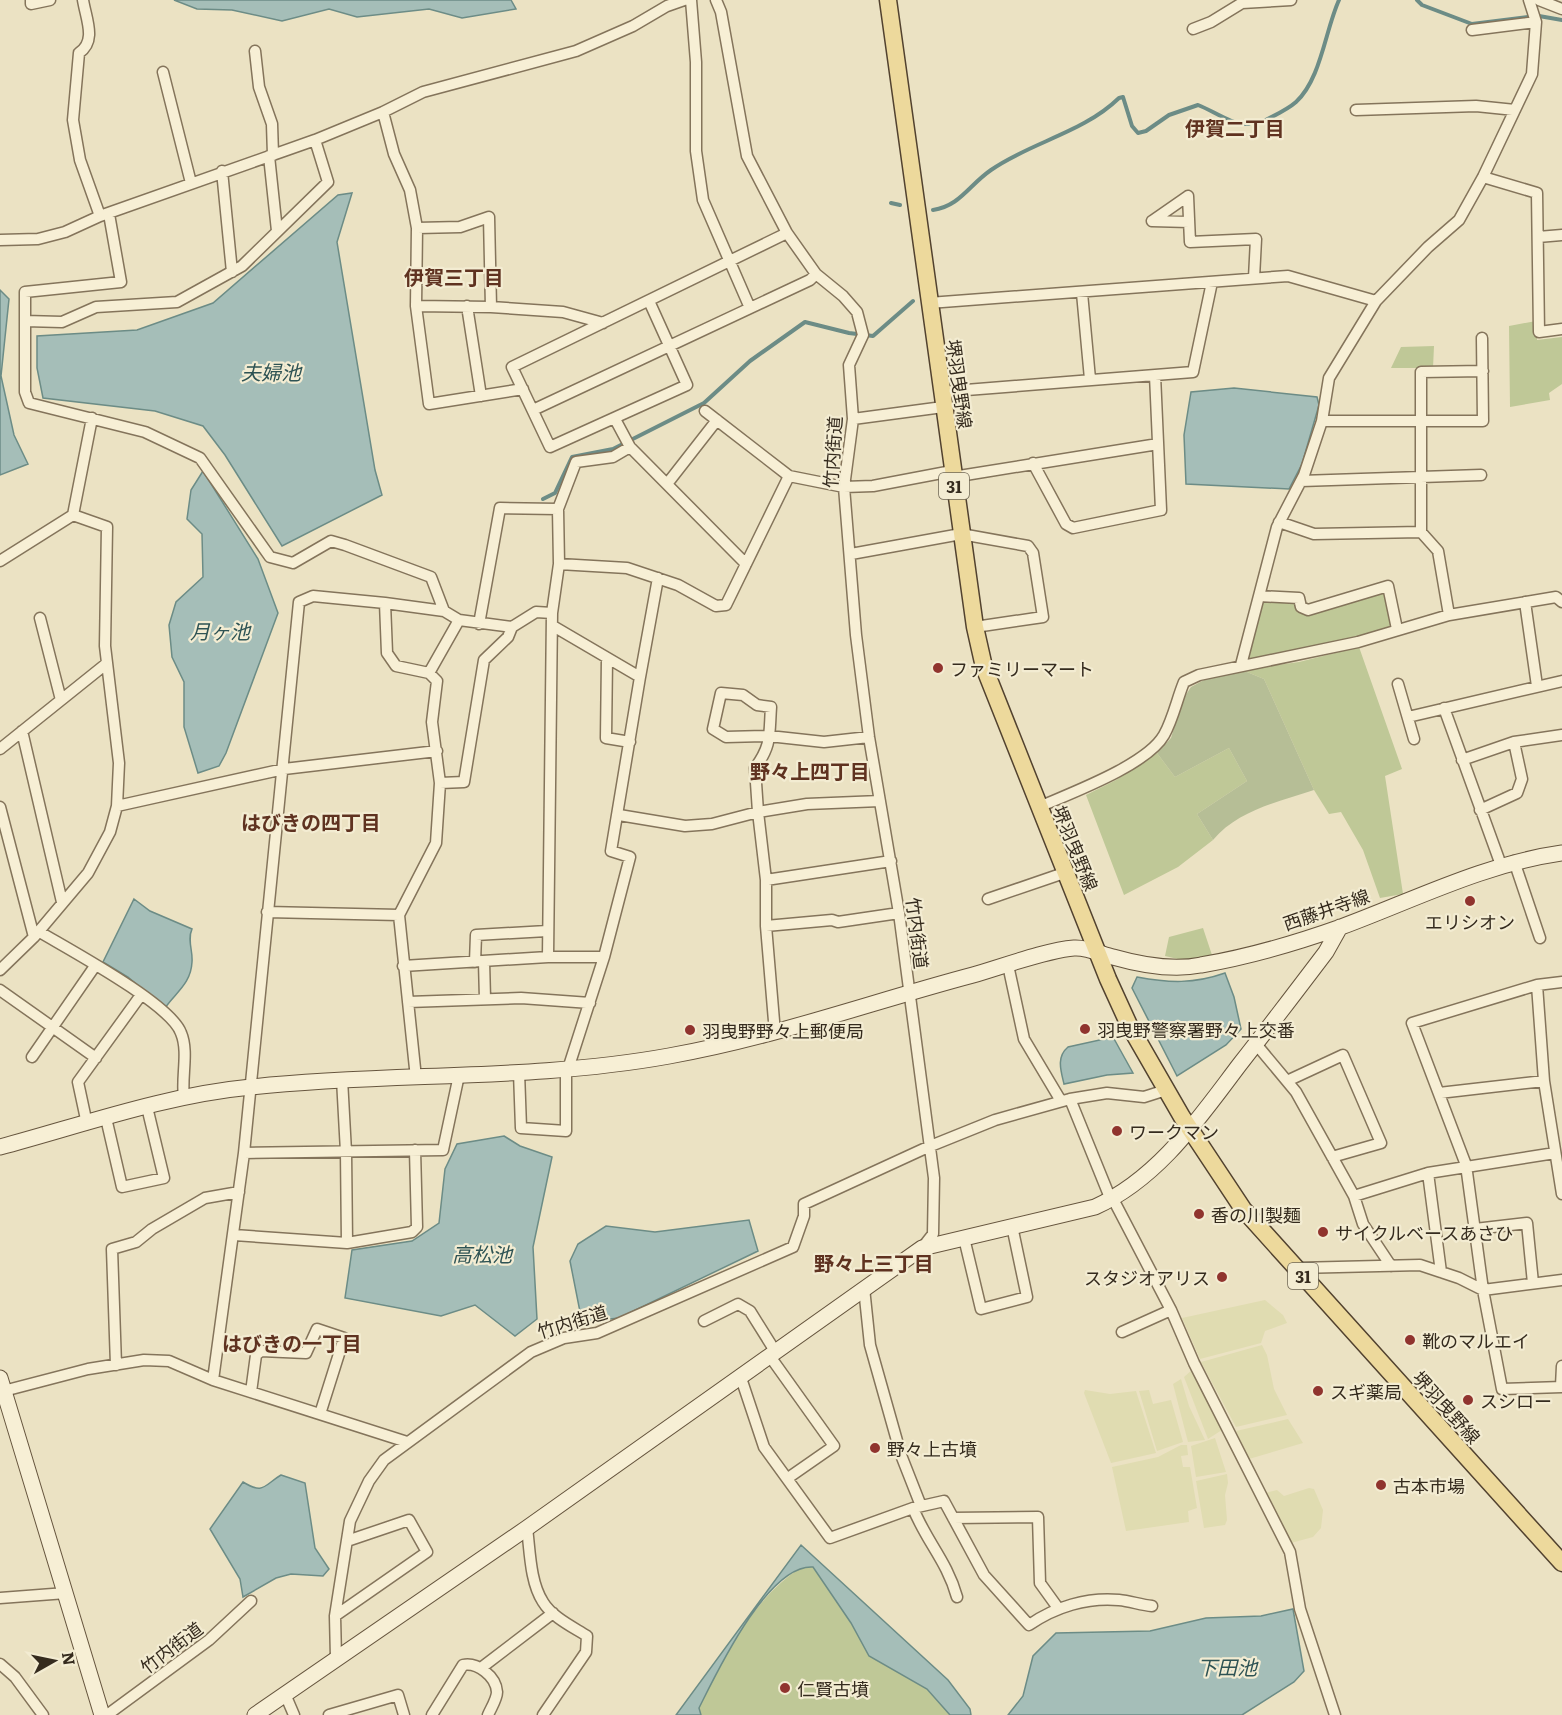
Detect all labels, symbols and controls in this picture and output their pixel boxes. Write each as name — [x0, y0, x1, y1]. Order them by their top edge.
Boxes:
district label: 伊賀二丁目 — [1185, 112, 1285, 142]
district label: 伊賀三丁目 — [404, 261, 504, 291]
street label: 堺羽曳野線 — [940, 338, 980, 430]
water label: 夫婦池 — [241, 356, 303, 386]
street label: 竹内街道 — [816, 415, 848, 489]
road number: 31 — [939, 473, 969, 499]
water label: 月ヶ池 — [190, 615, 252, 645]
place label: ファミリーマート — [950, 655, 1094, 682]
marker: ファミリーマート — [931, 661, 945, 675]
district label: 野々上四丁目 — [750, 755, 870, 785]
street label: 堺羽曳野線 — [1047, 801, 1105, 895]
district label: はびきの四丁目 — [241, 806, 381, 836]
street label: 西藤井寺線 — [1279, 882, 1373, 936]
marker: エリシオン — [1463, 894, 1477, 908]
street label: 竹内街道 — [900, 896, 936, 970]
place label: エリシオン — [1425, 908, 1515, 935]
place label: 羽曳野警察署野々上交番 — [1097, 1016, 1295, 1043]
place label: 羽曳野野々上郵便局 — [702, 1017, 864, 1044]
marker: 羽曳野警察署野々上交番 — [1078, 1022, 1092, 1036]
marker: 羽曳野野々上郵便局 — [683, 1023, 697, 1037]
place label: ワークマン — [1129, 1118, 1219, 1145]
marker: ワークマン — [1110, 1124, 1124, 1138]
place label: 香の川製麺 — [1211, 1201, 1301, 1228]
marker: 香の川製麺 — [1192, 1207, 1206, 1221]
place label: サイクルベースあさひ — [1335, 1219, 1513, 1246]
marker: サイクルベースあさひ — [1316, 1225, 1330, 1239]
water label: 高松池 — [452, 1238, 514, 1268]
district label: 野々上三丁目 — [814, 1247, 934, 1277]
road number: 31 — [1288, 1263, 1318, 1289]
place label: スタジオアリス — [1084, 1264, 1210, 1291]
marker: スタジオアリス — [1215, 1270, 1229, 1284]
street label: 竹内街道 — [534, 1298, 610, 1344]
district label: はびきの一丁目 — [222, 1327, 362, 1357]
place label: 靴のマルエイ — [1422, 1327, 1530, 1354]
marker: 靴のマルエイ — [1403, 1333, 1417, 1347]
street label: 堺羽曳野線 — [1407, 1365, 1487, 1449]
place label: スギ薬局 — [1330, 1378, 1402, 1405]
marker: スギ薬局 — [1311, 1384, 1325, 1398]
place label: スシロー — [1480, 1387, 1552, 1414]
marker: スシロー — [1461, 1393, 1475, 1407]
place label: 野々上古墳 — [887, 1435, 977, 1462]
marker: 野々上古墳 — [868, 1441, 882, 1455]
place label: 古本市場 — [1393, 1472, 1465, 1499]
marker: 古本市場 — [1374, 1478, 1388, 1492]
street label: 竹内街道 — [134, 1615, 208, 1679]
north arrow — [24, 1631, 84, 1691]
text: N — [57, 1650, 83, 1667]
water label: 下田池 — [1197, 1651, 1259, 1681]
place label: 仁賢古墳 — [797, 1675, 869, 1702]
marker: 仁賢古墳 — [778, 1681, 792, 1695]

